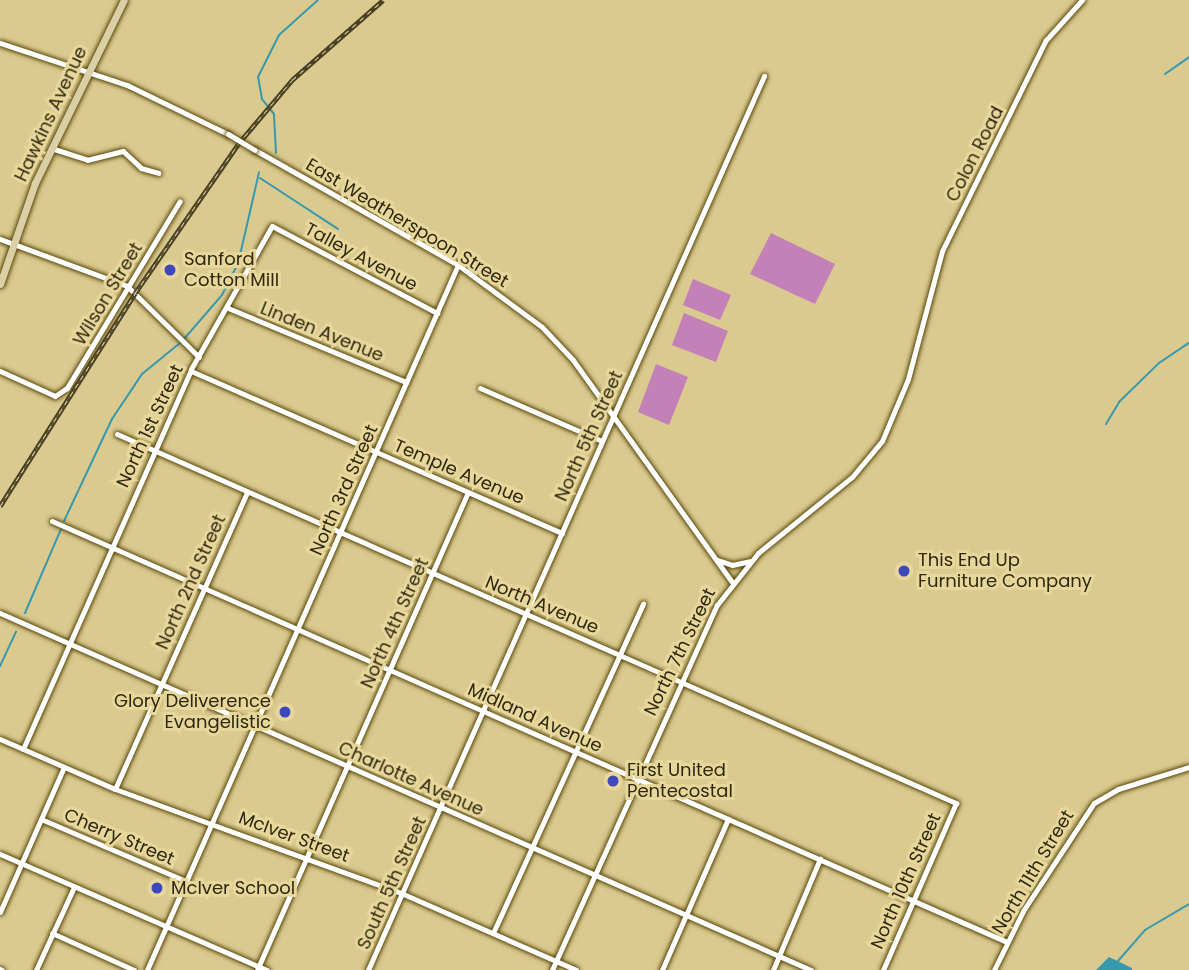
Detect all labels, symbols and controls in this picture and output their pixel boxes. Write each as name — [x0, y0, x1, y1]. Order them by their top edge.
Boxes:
street label: Hawkins Avenue — [10, 43, 92, 185]
street label: Colon Road — [942, 103, 1008, 205]
street label: East Weatherspoon Street — [302, 154, 512, 292]
street label: Talley Avenue — [301, 218, 421, 296]
street label: Wilson Street — [69, 239, 147, 349]
place label: Sanford Cotton Mill — [184, 249, 279, 292]
marker: Sanford Cotton Mill — [162, 262, 178, 278]
street label: Linden Avenue — [257, 297, 387, 367]
street label: North 1st Street — [112, 361, 188, 491]
street label: North 5th Street — [551, 367, 627, 505]
street label: North 3rd Street — [306, 421, 382, 559]
street label: Temple Avenue — [391, 435, 527, 509]
street label: North 2nd Street — [152, 511, 230, 653]
place label: This End Up Furniture Company — [918, 550, 1092, 592]
street label: North 4th Street — [357, 554, 433, 692]
marker: This End Up Furniture Company — [896, 563, 912, 579]
street label: North Avenue — [482, 571, 602, 639]
street label: North 7th Street — [640, 585, 720, 719]
street label: Midland Avenue — [464, 679, 606, 757]
place label: Glory Deliverence Evangelistic — [114, 691, 271, 734]
marker: Glory Deliverence Evangelistic — [277, 704, 293, 720]
street label: Charlotte Avenue — [335, 737, 487, 821]
place label: First United Pentecostal — [627, 760, 733, 802]
marker: First United Pentecostal — [605, 773, 621, 789]
street label: Cherry Street — [61, 804, 177, 870]
street label: North 11th Street — [987, 806, 1079, 938]
street label: McIver Street — [236, 807, 352, 867]
street label: North 10th Street — [866, 810, 946, 952]
street label: South 5th Street — [353, 813, 431, 953]
place label: McIver School — [171, 877, 295, 899]
marker: McIver School — [149, 880, 165, 896]

